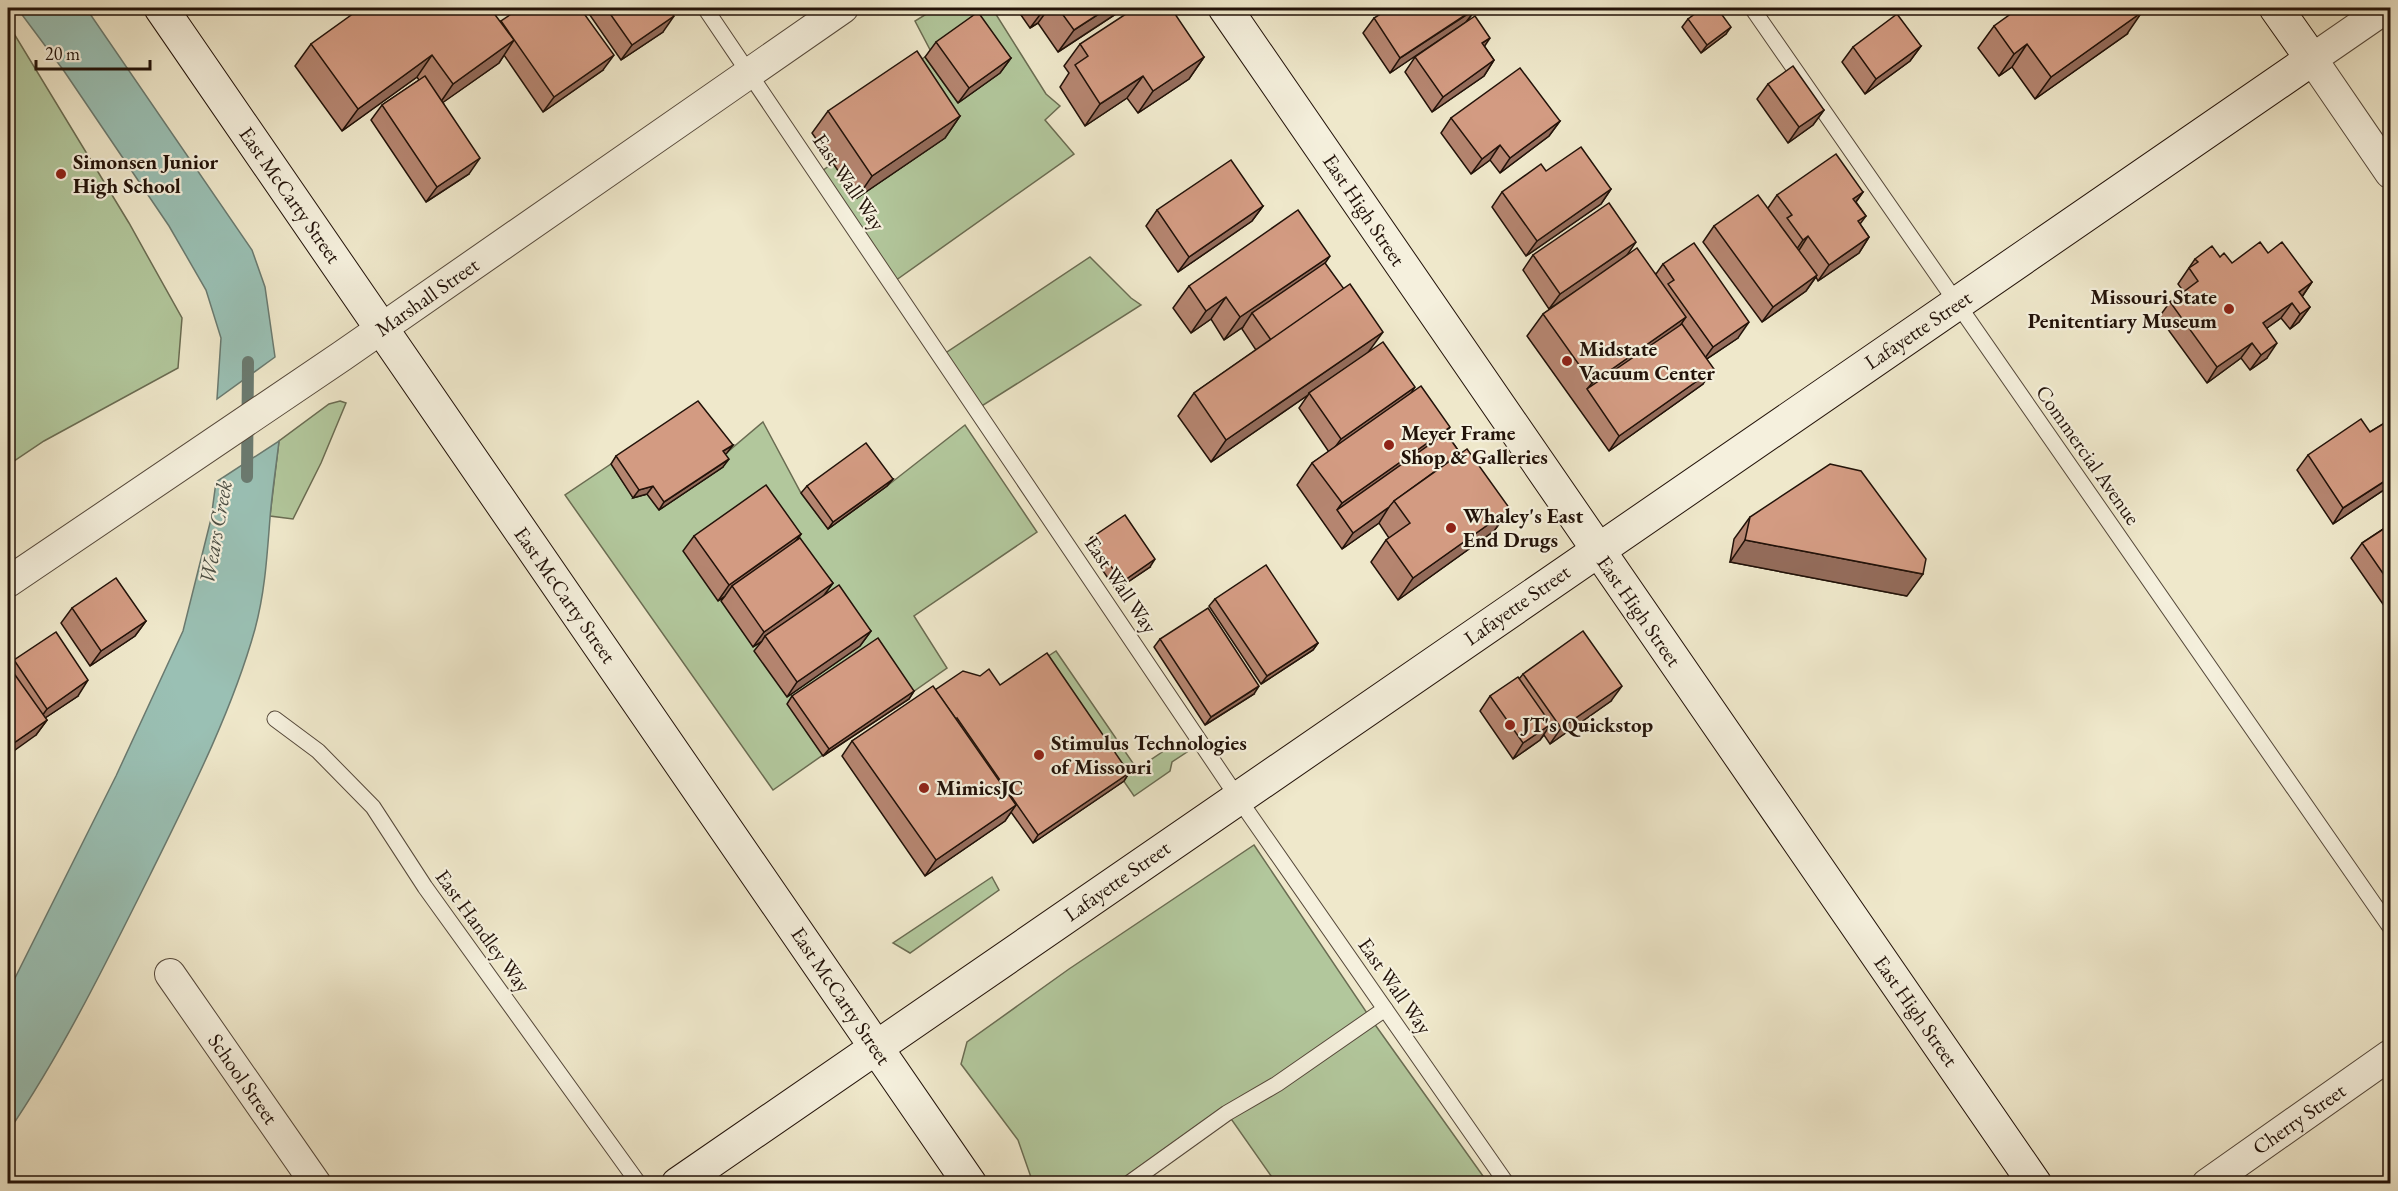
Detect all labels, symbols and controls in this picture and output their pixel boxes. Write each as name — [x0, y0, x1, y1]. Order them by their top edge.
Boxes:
scale bar — [36, 33, 150, 71]
text: 20 m — [45, 42, 80, 65]
street label: East McCarty Street — [233, 121, 348, 269]
street label: East Wall Way — [807, 128, 892, 236]
place label: Simonsen Junior High School — [73, 148, 219, 199]
street label: East High Street — [1317, 148, 1412, 271]
marker: Simonsen Junior High School — [54, 167, 68, 181]
street label: Marshall Street — [370, 251, 484, 342]
place label: Missouri State Penitentiary Museum — [2028, 283, 2217, 334]
street label: Lafayette Street — [1859, 284, 1977, 375]
marker: Missouri State Penitentiary Museum — [2222, 302, 2236, 316]
place label: Midstate Vacuum Center — [1579, 335, 1715, 386]
marker: Midstate Vacuum Center — [1560, 354, 1574, 368]
street label: Commercial Avenue — [2030, 379, 2147, 530]
place label: Meyer Frame Shop & Galleries — [1401, 419, 1548, 470]
marker: Meyer Frame Shop & Galleries — [1382, 438, 1396, 452]
water label: Wears Creek — [192, 478, 239, 586]
place label: Whaley's East End Drugs — [1463, 502, 1583, 553]
street label: East McCarty Street — [508, 521, 623, 669]
marker: Whaley's East End Drugs — [1444, 521, 1458, 535]
street label: East Wall Way — [1079, 531, 1164, 639]
street label: East High Street — [1591, 550, 1688, 672]
street label: Lafayette Street — [1458, 558, 1575, 651]
place label: JT's Quickstop — [1520, 711, 1654, 738]
marker: JT's Quickstop — [1503, 718, 1517, 732]
place label: Stimulus Technologies of Missouri — [1051, 729, 1247, 780]
marker: Stimulus Technologies of Missouri — [1032, 748, 1046, 762]
place label: MimicsJC — [936, 774, 1023, 801]
marker: MimicsJC — [917, 781, 931, 795]
street label: Lafayette Street — [1058, 834, 1175, 927]
street label: East Handley Way — [430, 864, 538, 998]
street label: East McCarty Street — [785, 922, 898, 1070]
street label: East Wall Way — [1352, 932, 1439, 1040]
street label: East High Street — [1868, 950, 1965, 1072]
street label: School Street — [202, 1028, 285, 1130]
street label: Cherry Street — [2247, 1076, 2351, 1160]

